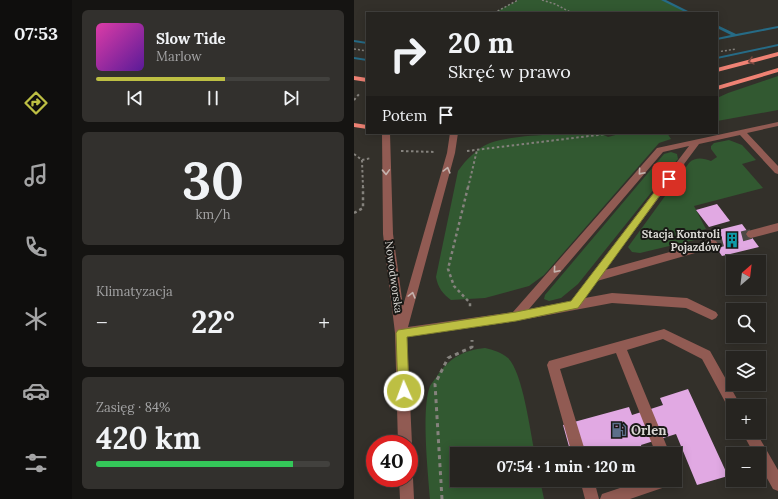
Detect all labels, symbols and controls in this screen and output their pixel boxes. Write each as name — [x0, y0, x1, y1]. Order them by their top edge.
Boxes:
text: 07:53 — [14, 22, 58, 45]
text: 20 m — [448, 25, 514, 61]
icon: right — [382, 28, 434, 80]
text: Slow Tide — [156, 29, 226, 48]
text: Marlow — [156, 48, 202, 65]
one-way arrow — [748, 57, 754, 65]
text: Skręć w prawo — [448, 60, 571, 83]
icon: previous — [124, 87, 146, 109]
icon: pause — [202, 87, 224, 109]
icon: next — [280, 87, 302, 109]
icon: directions — [22, 89, 50, 117]
icon: arrive — [435, 104, 457, 126]
text: Potem — [382, 106, 427, 125]
text: 30 — [182, 147, 244, 213]
icon: music — [22, 161, 50, 189]
pin — [652, 162, 686, 196]
one-way arrow — [442, 167, 450, 173]
one-way arrow — [639, 167, 646, 174]
icon: arrive — [658, 168, 680, 190]
one-way arrow — [382, 169, 390, 175]
text: km/h — [195, 206, 231, 223]
place label: Stacja Kontroli Pojazdów — [642, 227, 720, 254]
building icon: Stacja Kontroli Pojazdów — [723, 231, 741, 249]
icon: phone — [22, 233, 50, 261]
street label: Nowodworska — [382, 240, 406, 314]
north arrow — [726, 255, 766, 295]
map controls — [726, 255, 766, 487]
one-way arrow — [553, 265, 561, 273]
text: Klimatyzacja — [96, 283, 173, 300]
one-way arrow — [407, 292, 416, 299]
text: 22° — [191, 303, 235, 341]
button: search — [726, 303, 766, 343]
icon: climate — [22, 305, 50, 333]
text: − — [96, 308, 108, 336]
text: + — [318, 308, 330, 336]
button: layers — [726, 351, 766, 391]
position arrow — [383, 370, 425, 412]
icon: car — [22, 377, 50, 405]
text: Zasięg · 84% — [96, 399, 170, 416]
button: + — [726, 399, 766, 439]
text: 420 km — [96, 419, 201, 457]
fuel station icon: Orlen — [610, 421, 628, 439]
place label: Orlen — [631, 422, 667, 439]
speed limit sign: 40 — [366, 435, 418, 487]
button: − — [726, 447, 766, 487]
icon: filters — [22, 449, 50, 477]
text: 07:54 · 1 min · 120 m — [496, 457, 636, 476]

